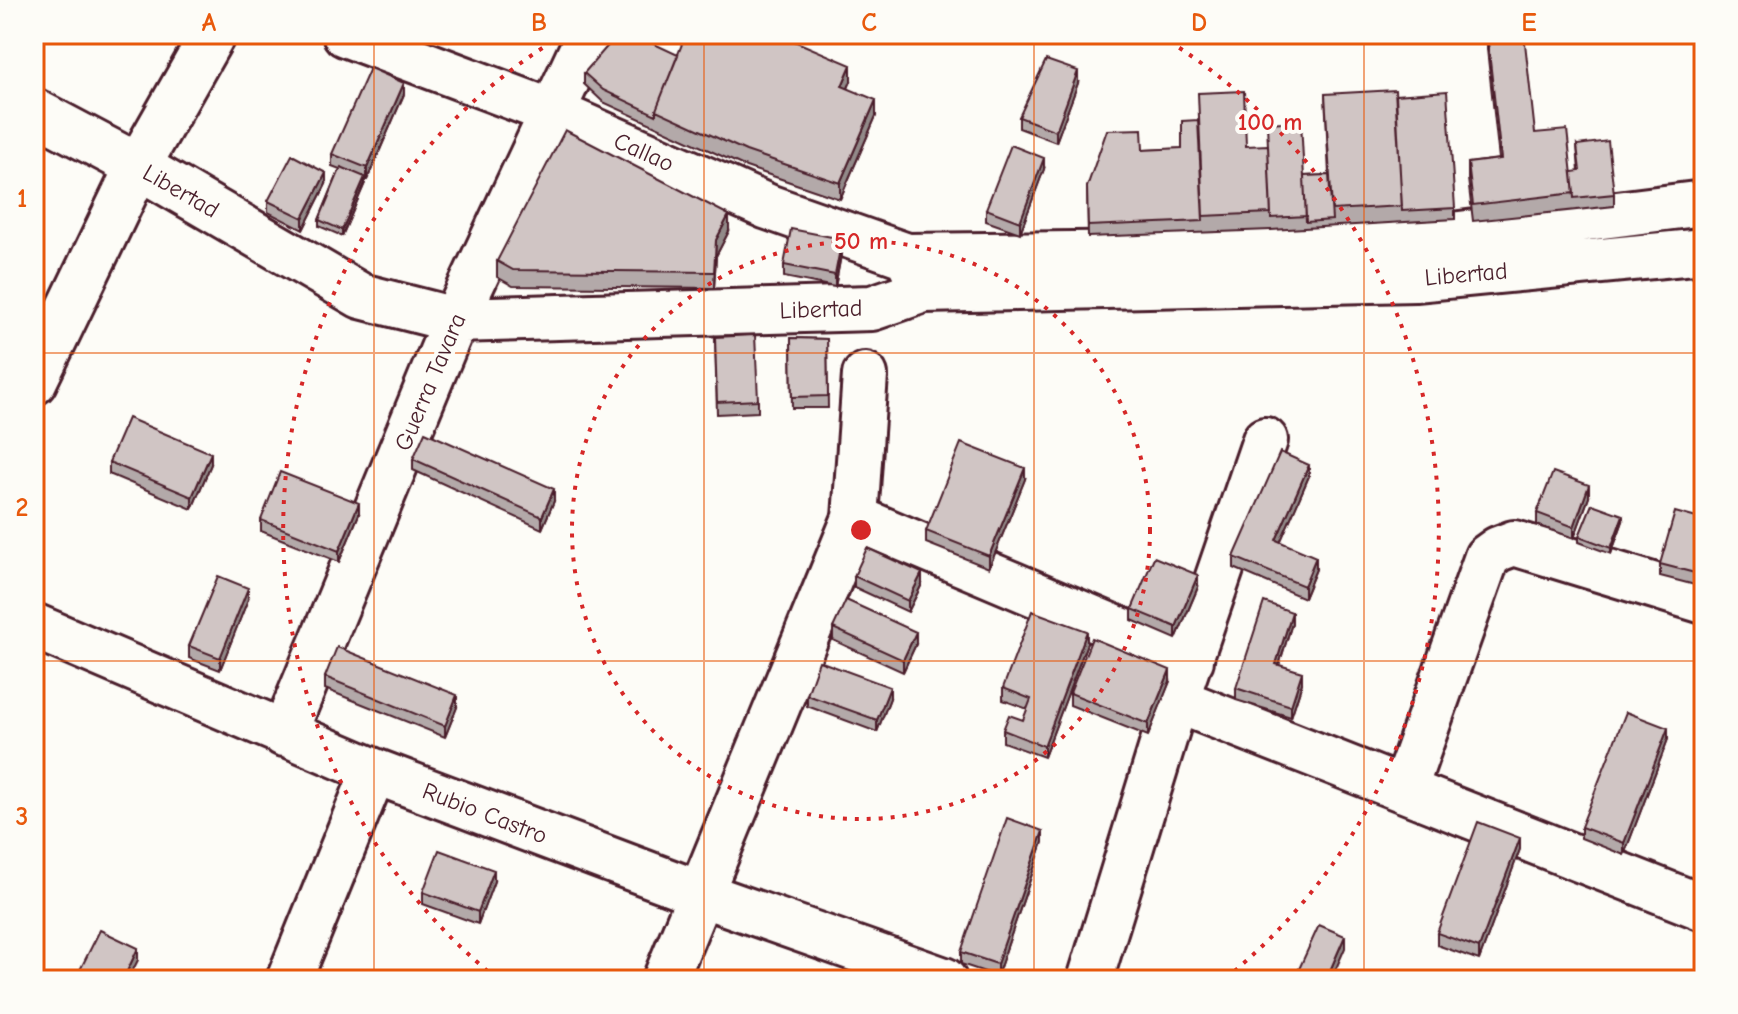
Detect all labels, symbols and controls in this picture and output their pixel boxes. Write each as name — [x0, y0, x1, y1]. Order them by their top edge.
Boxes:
text: A — [202, 8, 217, 38]
text: B — [531, 8, 547, 38]
text: C — [861, 8, 877, 38]
text: D — [1191, 8, 1207, 38]
text: E — [1521, 8, 1537, 38]
text: 100 m — [1238, 108, 1302, 136]
street label: Callao — [610, 126, 678, 178]
street label: Libertad — [138, 158, 224, 224]
text: 1 — [17, 184, 27, 214]
text: 50 m — [834, 227, 888, 255]
street label: Libertad — [1423, 256, 1509, 292]
street label: Libertad — [779, 294, 863, 324]
street label: Guerra Tavara — [388, 309, 472, 455]
text: 2 — [16, 493, 28, 523]
centre of rings — [847, 516, 875, 544]
street label: Rubio Castro — [419, 776, 551, 850]
text: 3 — [16, 802, 28, 832]

